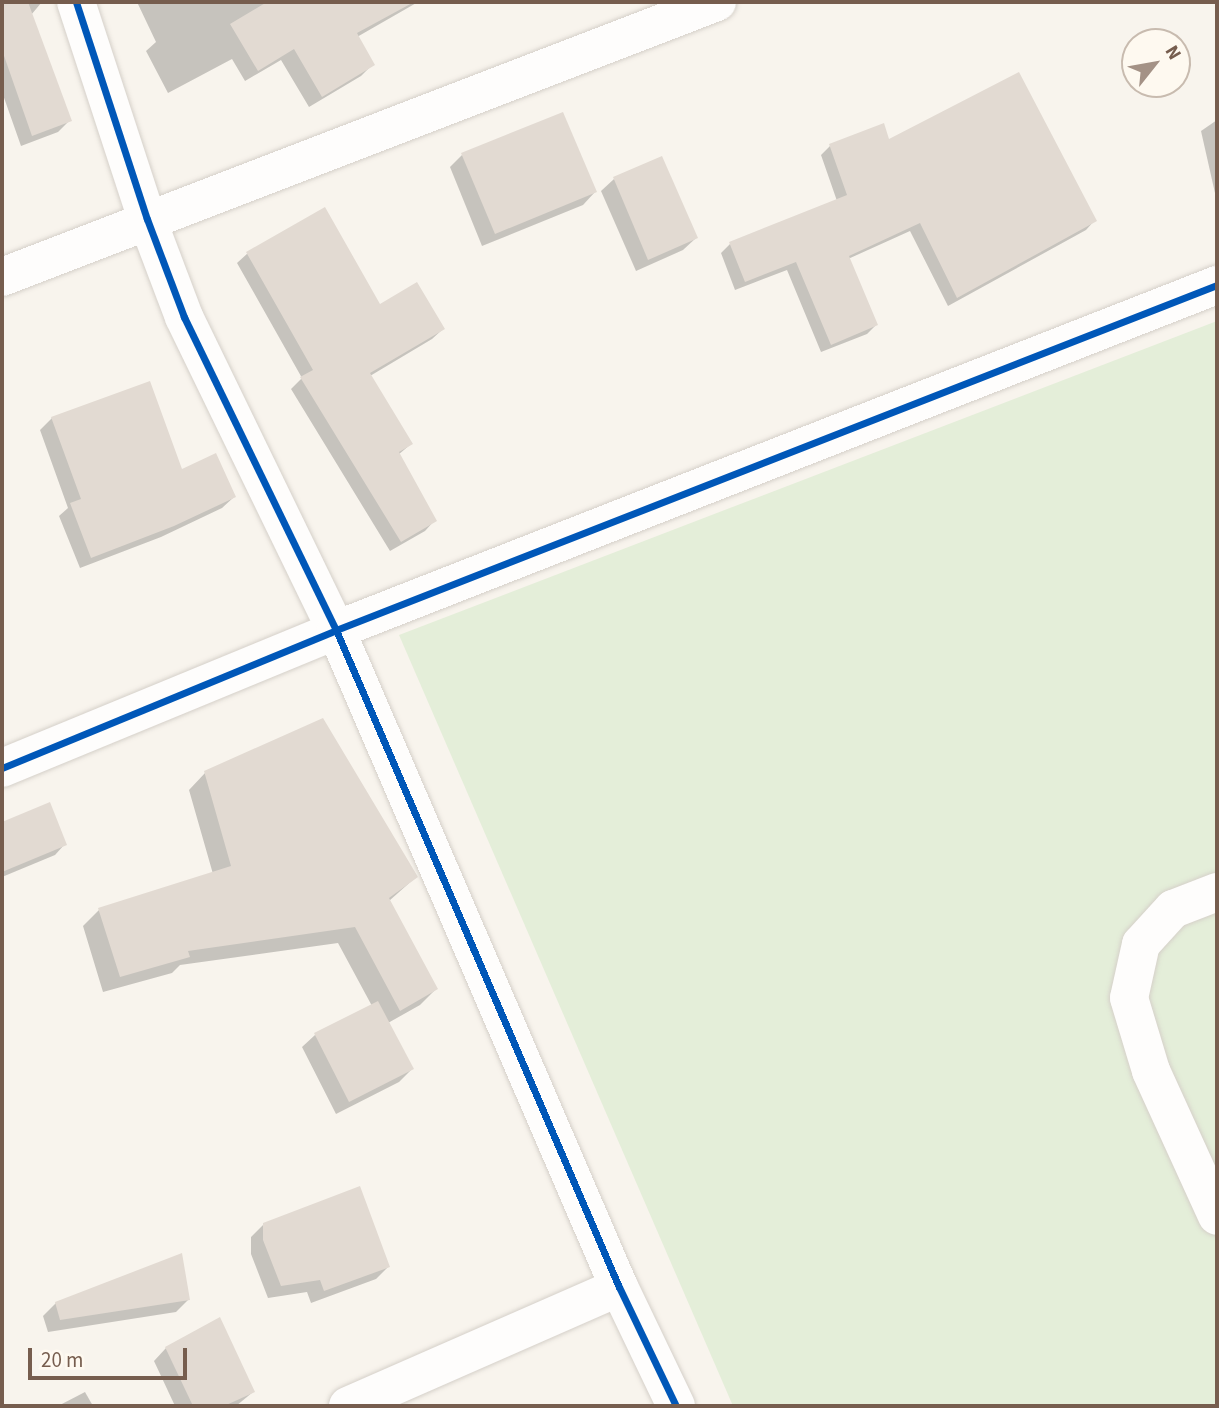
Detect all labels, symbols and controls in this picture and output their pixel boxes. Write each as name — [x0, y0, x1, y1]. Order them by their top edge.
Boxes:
north arrow — [1121, 28, 1191, 98]
text: N — [1158, 41, 1188, 65]
scale bar — [32, 1334, 191, 1378]
text: 20 m — [41, 1345, 83, 1375]

